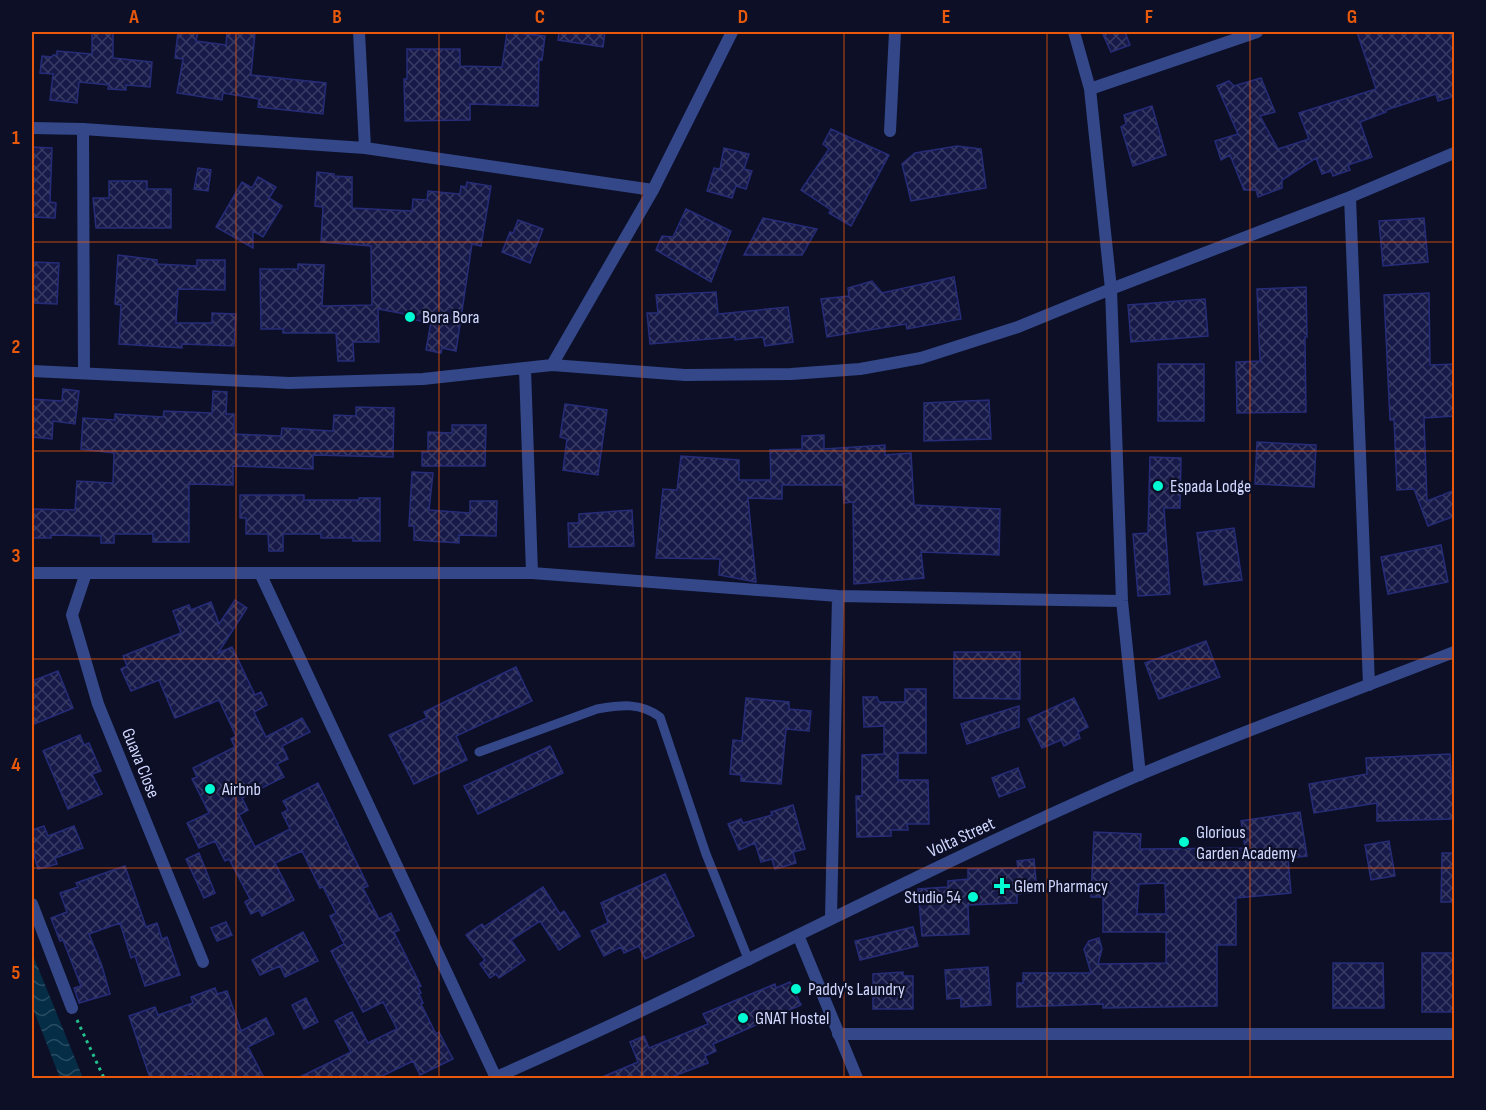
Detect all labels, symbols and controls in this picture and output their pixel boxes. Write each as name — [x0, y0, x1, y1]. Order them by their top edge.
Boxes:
text: A — [128, 5, 139, 29]
text: B — [332, 5, 342, 29]
text: C — [535, 5, 545, 29]
text: D — [738, 5, 748, 29]
text: E — [942, 5, 950, 29]
text: F — [1145, 5, 1153, 29]
text: G — [1347, 5, 1357, 29]
text: 1 — [12, 126, 20, 150]
place label: Bora Bora — [422, 307, 480, 328]
marker: Bora Bora — [403, 310, 417, 324]
text: 2 — [12, 335, 20, 359]
place label: Espada Lodge — [1170, 476, 1251, 497]
marker: Espada Lodge — [1151, 479, 1165, 493]
text: 3 — [12, 544, 21, 568]
street label: Guava Close — [117, 725, 164, 801]
text: 4 — [11, 753, 21, 777]
place label: Airbnb — [221, 779, 261, 800]
marker: Airbnb — [203, 782, 217, 796]
street label: Volta Street — [924, 813, 999, 862]
place label: Glorious Garden Academy — [1196, 822, 1297, 864]
marker: Glorious Garden Academy — [1177, 835, 1191, 849]
place label: Glem Pharmacy — [1014, 876, 1108, 897]
marker: Glem Pharmacy — [995, 879, 1009, 893]
place label: Studio 54 — [904, 887, 961, 908]
marker: Studio 54 — [966, 890, 980, 904]
text: 5 — [12, 961, 21, 985]
place label: Paddy's Laundry — [808, 979, 905, 1000]
marker: Paddy's Laundry — [789, 982, 803, 996]
place label: GNAT Hostel — [755, 1008, 829, 1029]
marker: GNAT Hostel — [736, 1011, 750, 1025]

